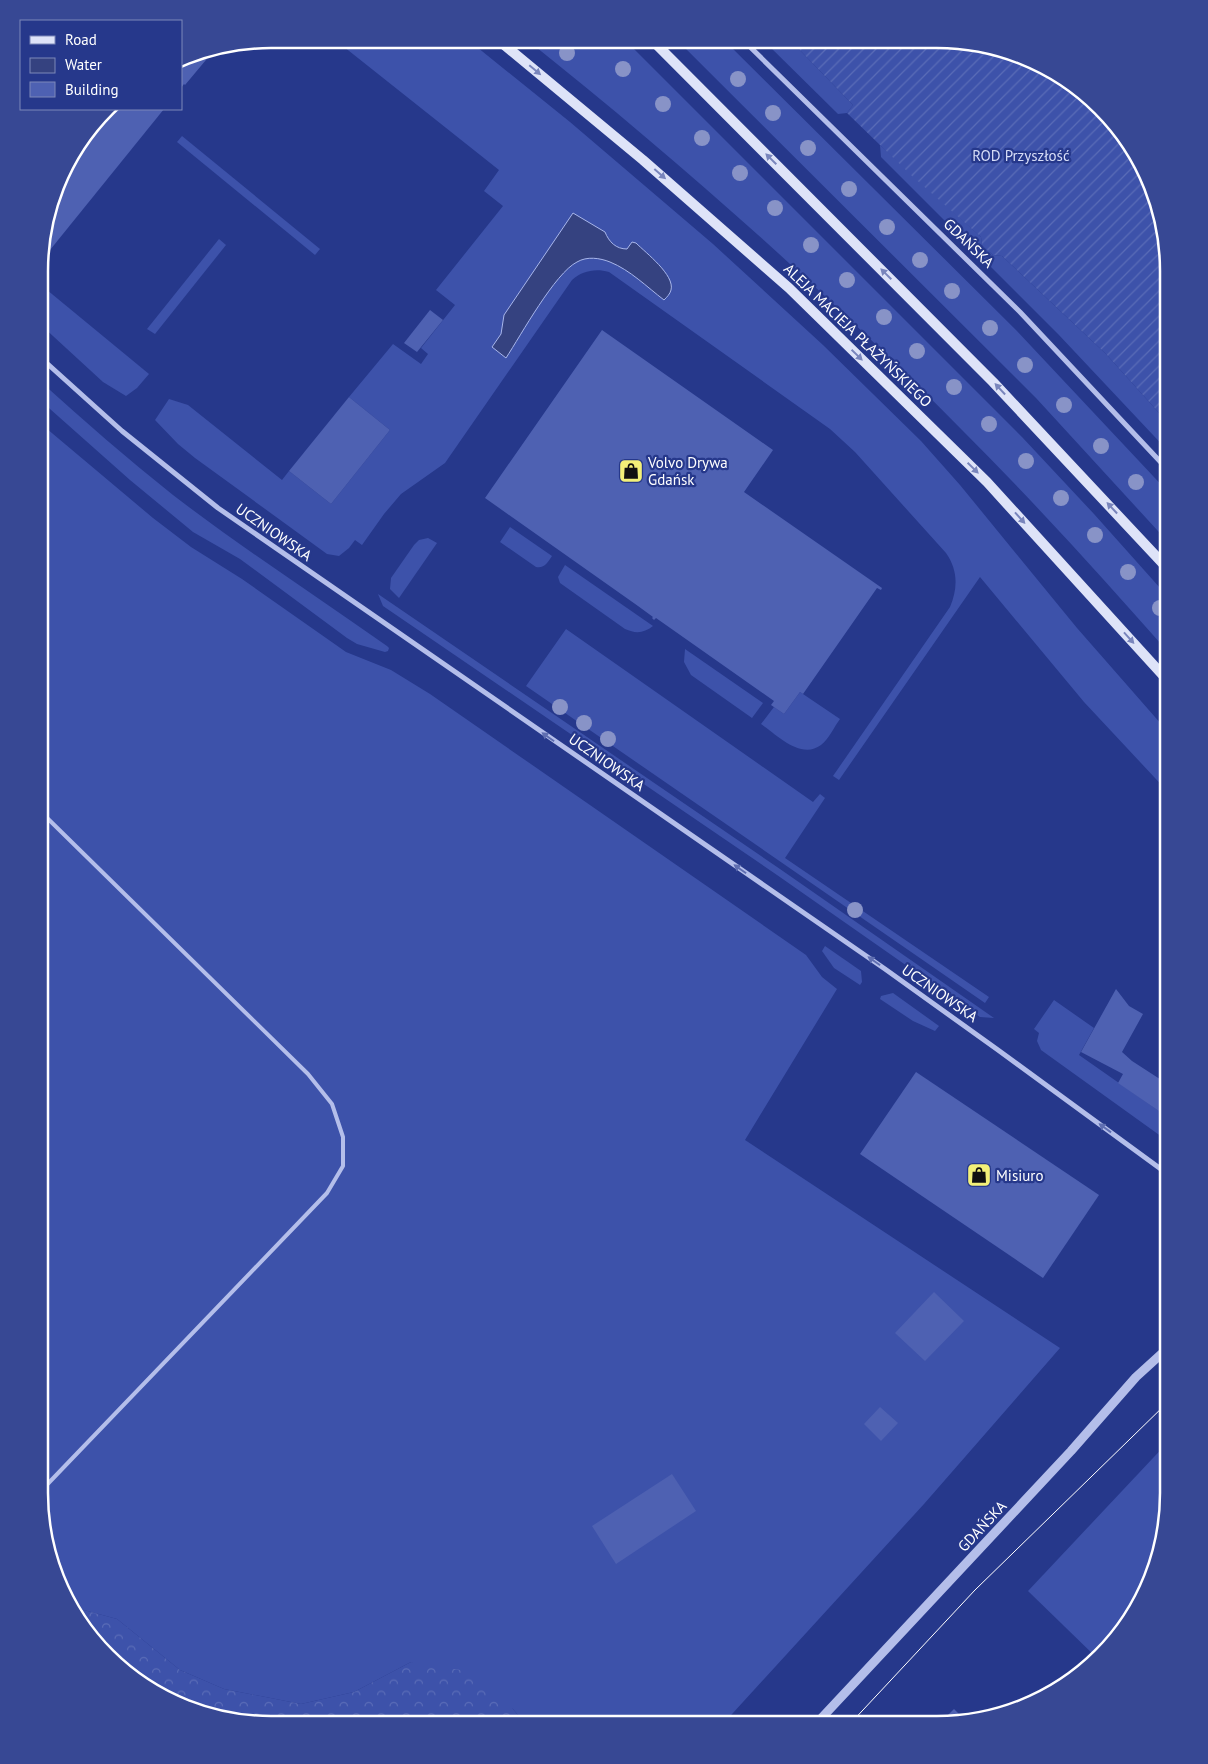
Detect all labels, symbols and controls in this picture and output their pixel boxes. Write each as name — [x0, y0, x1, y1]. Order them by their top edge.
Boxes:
legend — [20, 20, 182, 110]
text: Road — [65, 30, 97, 49]
text: Water — [65, 55, 102, 74]
one-way arrow — [528, 65, 541, 76]
text: Building — [65, 80, 119, 99]
park label: ROD Przyszłość — [972, 146, 1070, 165]
one-way arrow — [765, 153, 777, 165]
one-way arrow — [653, 169, 666, 180]
street label: GDAŃSKA — [940, 214, 998, 272]
street label: ALEJA MACIEJA PŁAŻYŃSKIEGO — [780, 259, 936, 411]
one-way arrow — [880, 268, 892, 280]
one-way arrow — [851, 349, 863, 361]
one-way arrow — [994, 384, 1006, 396]
place label: Volvo Drywa Gdańsk — [647, 453, 728, 489]
shop icon: Volvo Drywa Gdańsk — [618, 458, 644, 484]
one-way arrow — [967, 462, 979, 474]
street label: UCZNIOWSKA — [232, 499, 316, 565]
one-way arrow — [1106, 502, 1118, 514]
one-way arrow — [1014, 512, 1026, 524]
one-way arrow — [1123, 632, 1135, 644]
street label: UCZNIOWSKA — [565, 729, 649, 795]
one-way arrow — [542, 732, 555, 742]
one-way arrow — [733, 864, 747, 874]
one-way arrow — [867, 956, 880, 966]
street label: UCZNIOWSKA — [898, 960, 982, 1026]
one-way arrow — [1099, 1122, 1112, 1133]
shop icon: Misiuro — [966, 1162, 992, 1188]
place label: Misiuro — [996, 1166, 1043, 1185]
street label: GDAŃSKA — [954, 1496, 1011, 1555]

